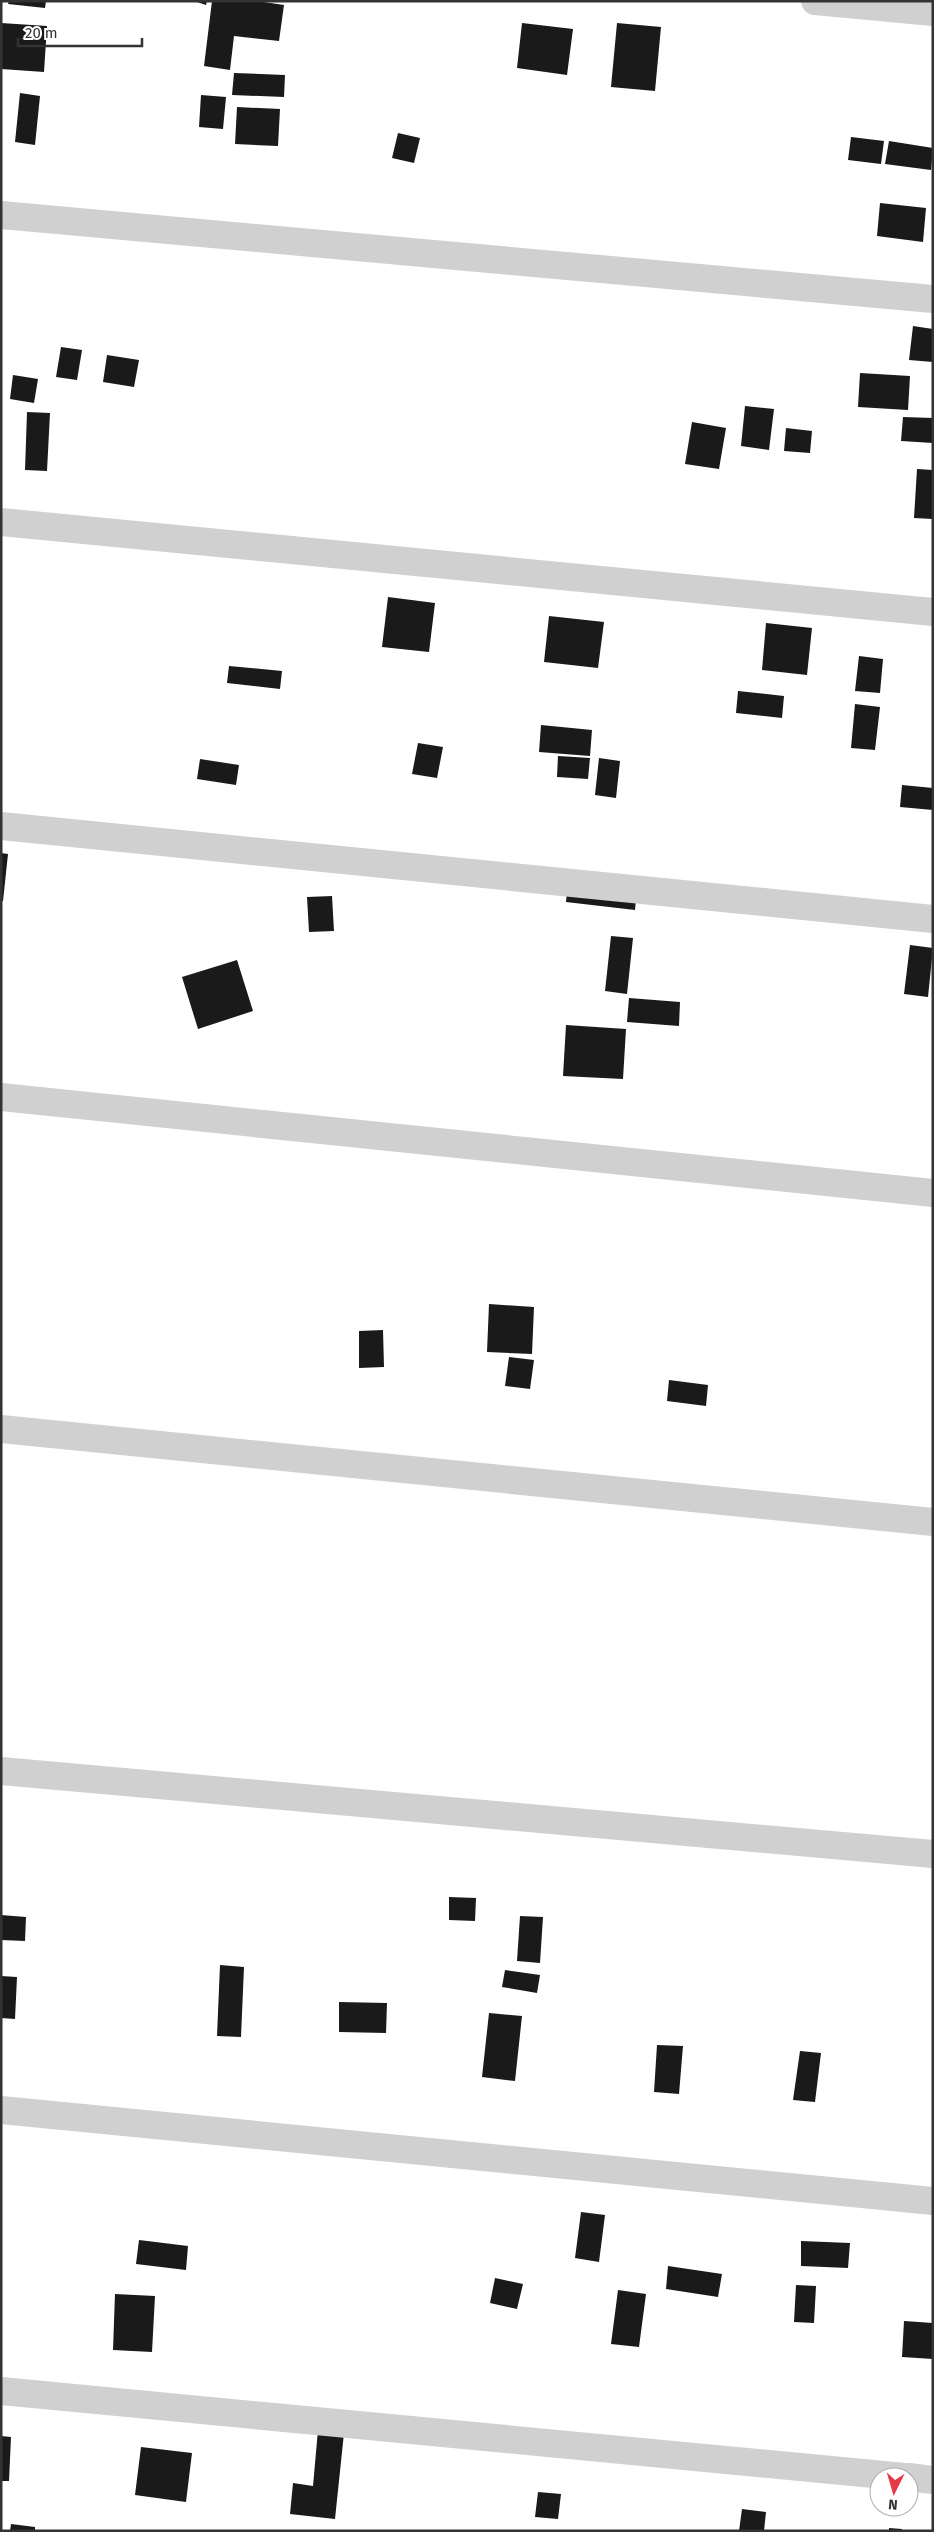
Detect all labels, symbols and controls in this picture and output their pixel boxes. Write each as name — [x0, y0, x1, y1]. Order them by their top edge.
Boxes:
scale bar — [18, 15, 141, 47]
text: 20 m — [25, 24, 58, 42]
north arrow — [869, 2467, 919, 2517]
text: N — [888, 2496, 898, 2513]

